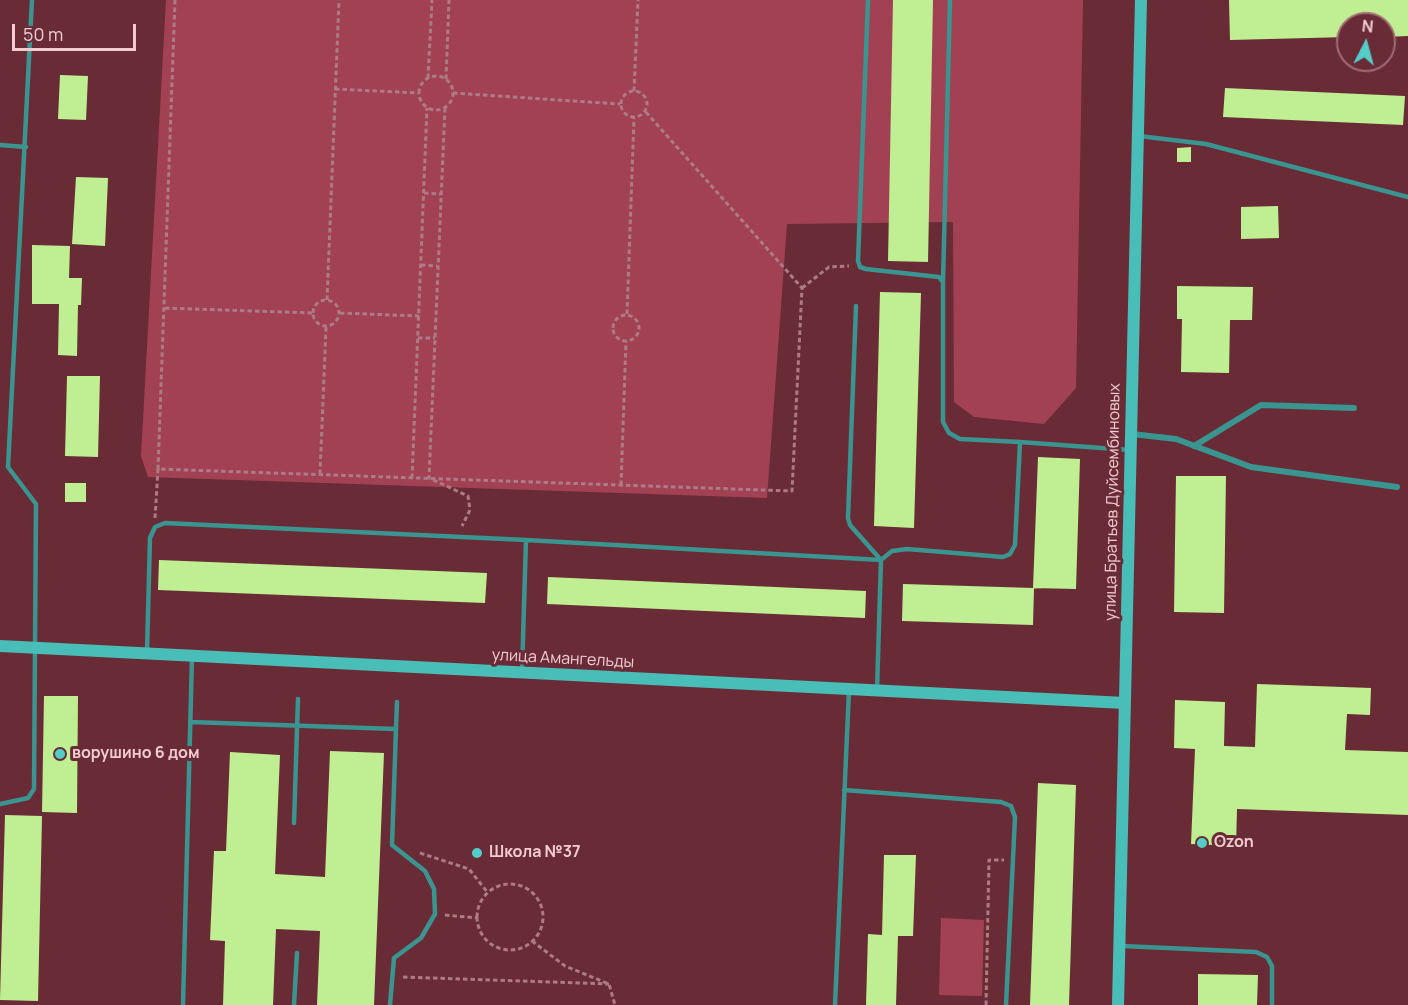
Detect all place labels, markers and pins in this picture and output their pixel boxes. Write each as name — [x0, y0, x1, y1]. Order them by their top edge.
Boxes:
place label: ворушино 6 дом — [72, 744, 199, 764]
marker: ворушино 6 дом — [53, 747, 67, 761]
place label: Ozon — [1214, 833, 1254, 853]
marker: Ozon — [1195, 836, 1209, 850]
place label: Школа №37 — [489, 843, 581, 863]
marker: Школа №37 — [470, 846, 484, 860]

